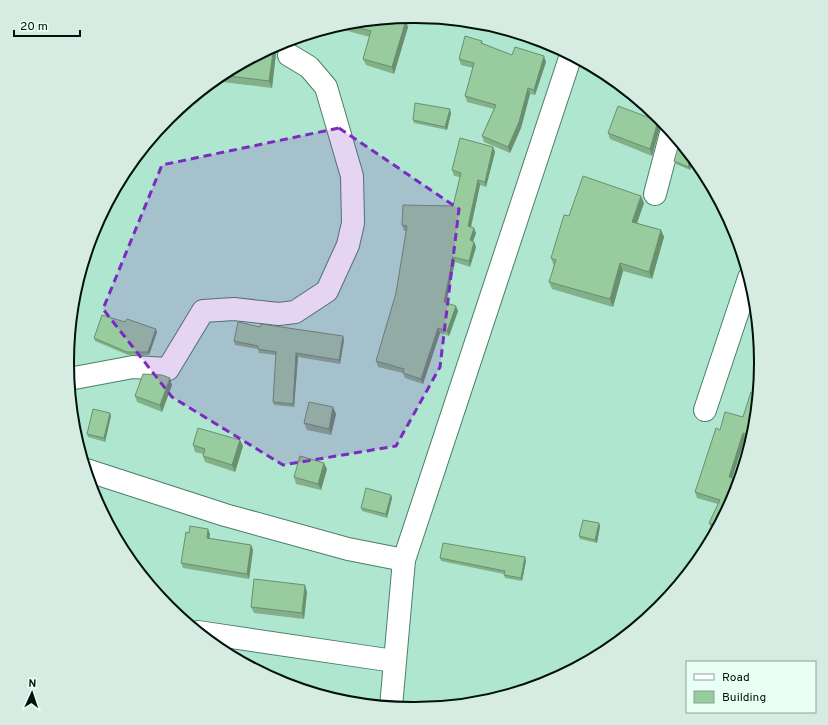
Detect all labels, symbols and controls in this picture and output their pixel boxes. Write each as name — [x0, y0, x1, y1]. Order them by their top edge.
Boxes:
scale bar — [14, 12, 80, 38]
text: 20 m — [20, 19, 48, 35]
legend — [686, 661, 816, 713]
text: Road — [722, 670, 750, 686]
north arrow — [12, 673, 52, 713]
text: N — [28, 677, 37, 691]
text: Building — [722, 690, 766, 706]

